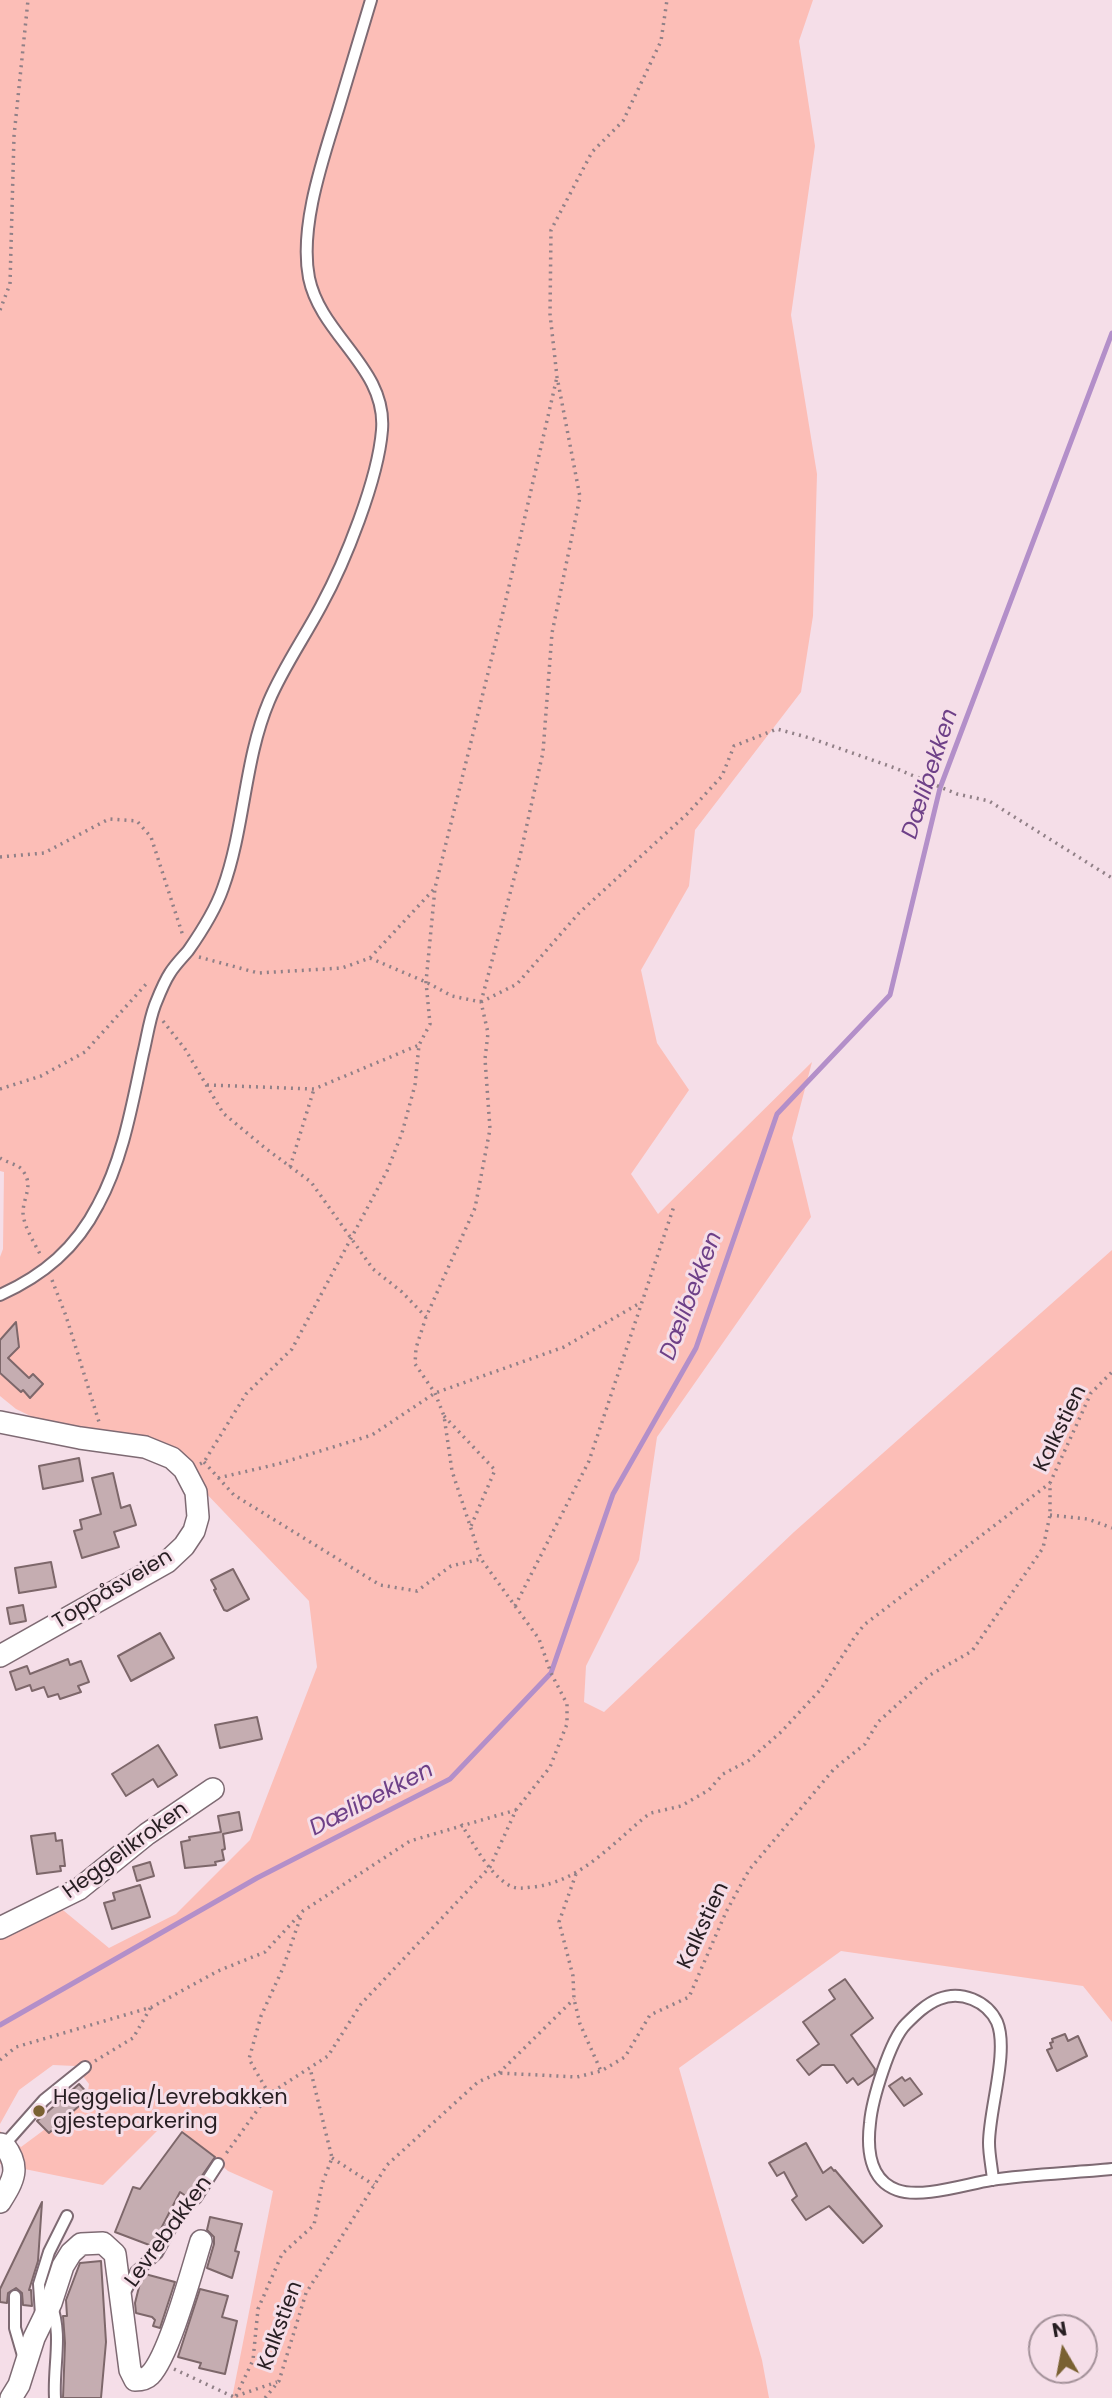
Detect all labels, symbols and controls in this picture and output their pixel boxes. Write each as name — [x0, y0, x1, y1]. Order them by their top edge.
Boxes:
water label: Dælibekken — [897, 705, 965, 843]
water label: Dælibekken — [655, 1228, 729, 1364]
street label: Kalkstien — [1029, 1382, 1093, 1476]
street label: Toppåsveien — [49, 1544, 177, 1636]
water label: Dælibekken — [305, 1757, 439, 1843]
street label: Heggelikroken — [58, 1797, 194, 1905]
street label: Kalkstien — [673, 1879, 735, 1973]
place label: Heggelia/Levrebakken gjesteparkering — [53, 2086, 288, 2136]
marker: Heggelia/Levrebakken gjesteparkering — [31, 2103, 47, 2119]
street label: Levrebakken — [120, 2172, 218, 2292]
street label: Kalkstien — [253, 2278, 309, 2374]
north arrow — [1028, 2314, 1098, 2384]
text: N — [1050, 2315, 1069, 2344]

